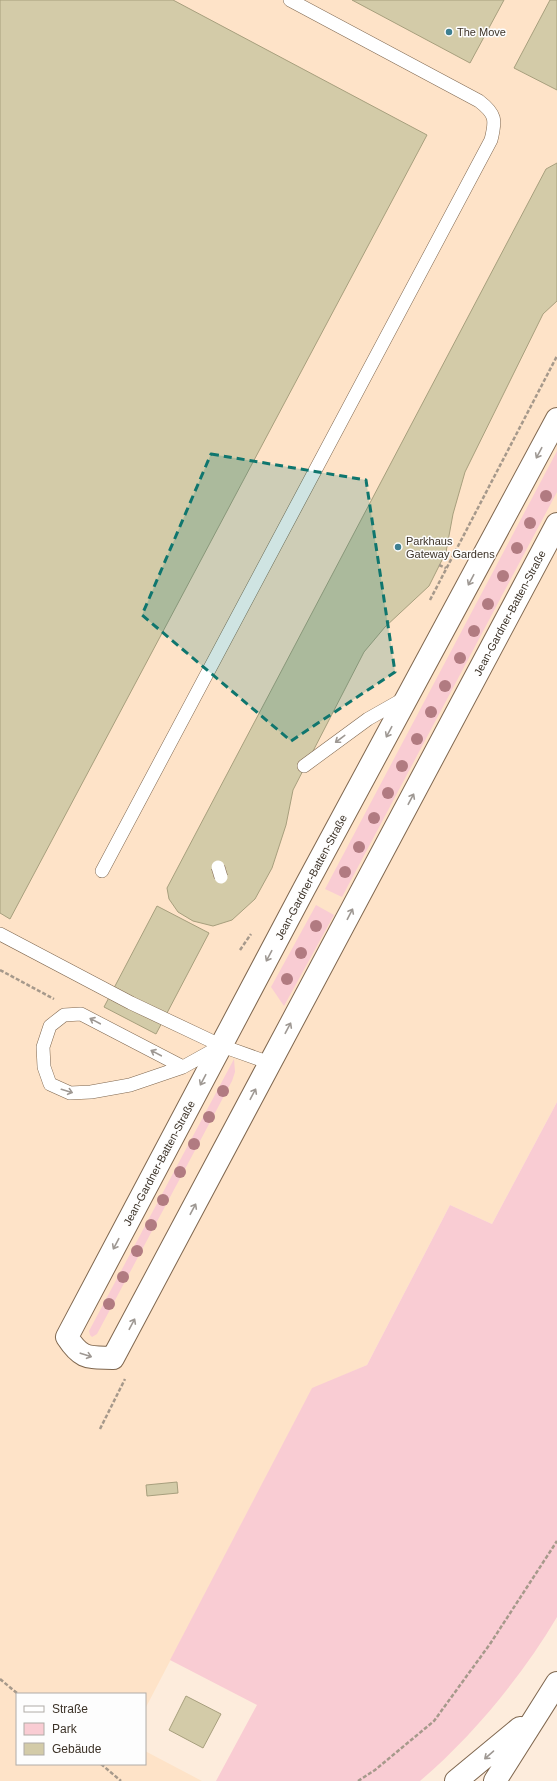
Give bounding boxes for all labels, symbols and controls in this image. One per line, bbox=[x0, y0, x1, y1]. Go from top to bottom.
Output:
place label: The Move bbox=[457, 26, 506, 38]
marker: The Move bbox=[444, 27, 454, 37]
one-way arrow bbox=[534, 447, 542, 459]
place label: Parkhaus Gateway Gardens bbox=[406, 535, 495, 560]
marker: Parkhaus Gateway Gardens bbox=[393, 542, 403, 552]
street label: Jean-Gardner-Batten-Straße bbox=[471, 548, 548, 678]
one-way arrow bbox=[466, 574, 474, 586]
one-way arrow bbox=[385, 725, 392, 737]
one-way arrow bbox=[335, 735, 346, 744]
one-way arrow bbox=[407, 793, 415, 805]
street label: Jean-Gardner-Batten-Straße bbox=[273, 812, 349, 942]
one-way arrow bbox=[346, 908, 354, 920]
one-way arrow bbox=[265, 950, 272, 962]
one-way arrow bbox=[89, 1017, 101, 1024]
one-way arrow bbox=[285, 1023, 293, 1035]
one-way arrow bbox=[150, 1049, 162, 1056]
one-way arrow bbox=[199, 1074, 207, 1086]
one-way arrow bbox=[61, 1088, 74, 1095]
one-way arrow bbox=[250, 1088, 258, 1100]
street label: Jean-Gardner-Batten-Straße bbox=[121, 1098, 197, 1228]
one-way arrow bbox=[190, 1203, 197, 1215]
one-way arrow bbox=[112, 1238, 119, 1250]
one-way arrow bbox=[128, 1318, 136, 1330]
one-way arrow bbox=[79, 1352, 92, 1359]
legend bbox=[16, 1693, 146, 1765]
text: Straße bbox=[52, 1702, 88, 1716]
text: Park bbox=[52, 1722, 78, 1736]
text: Gebäude bbox=[52, 1742, 102, 1756]
one-way arrow bbox=[483, 1751, 494, 1760]

